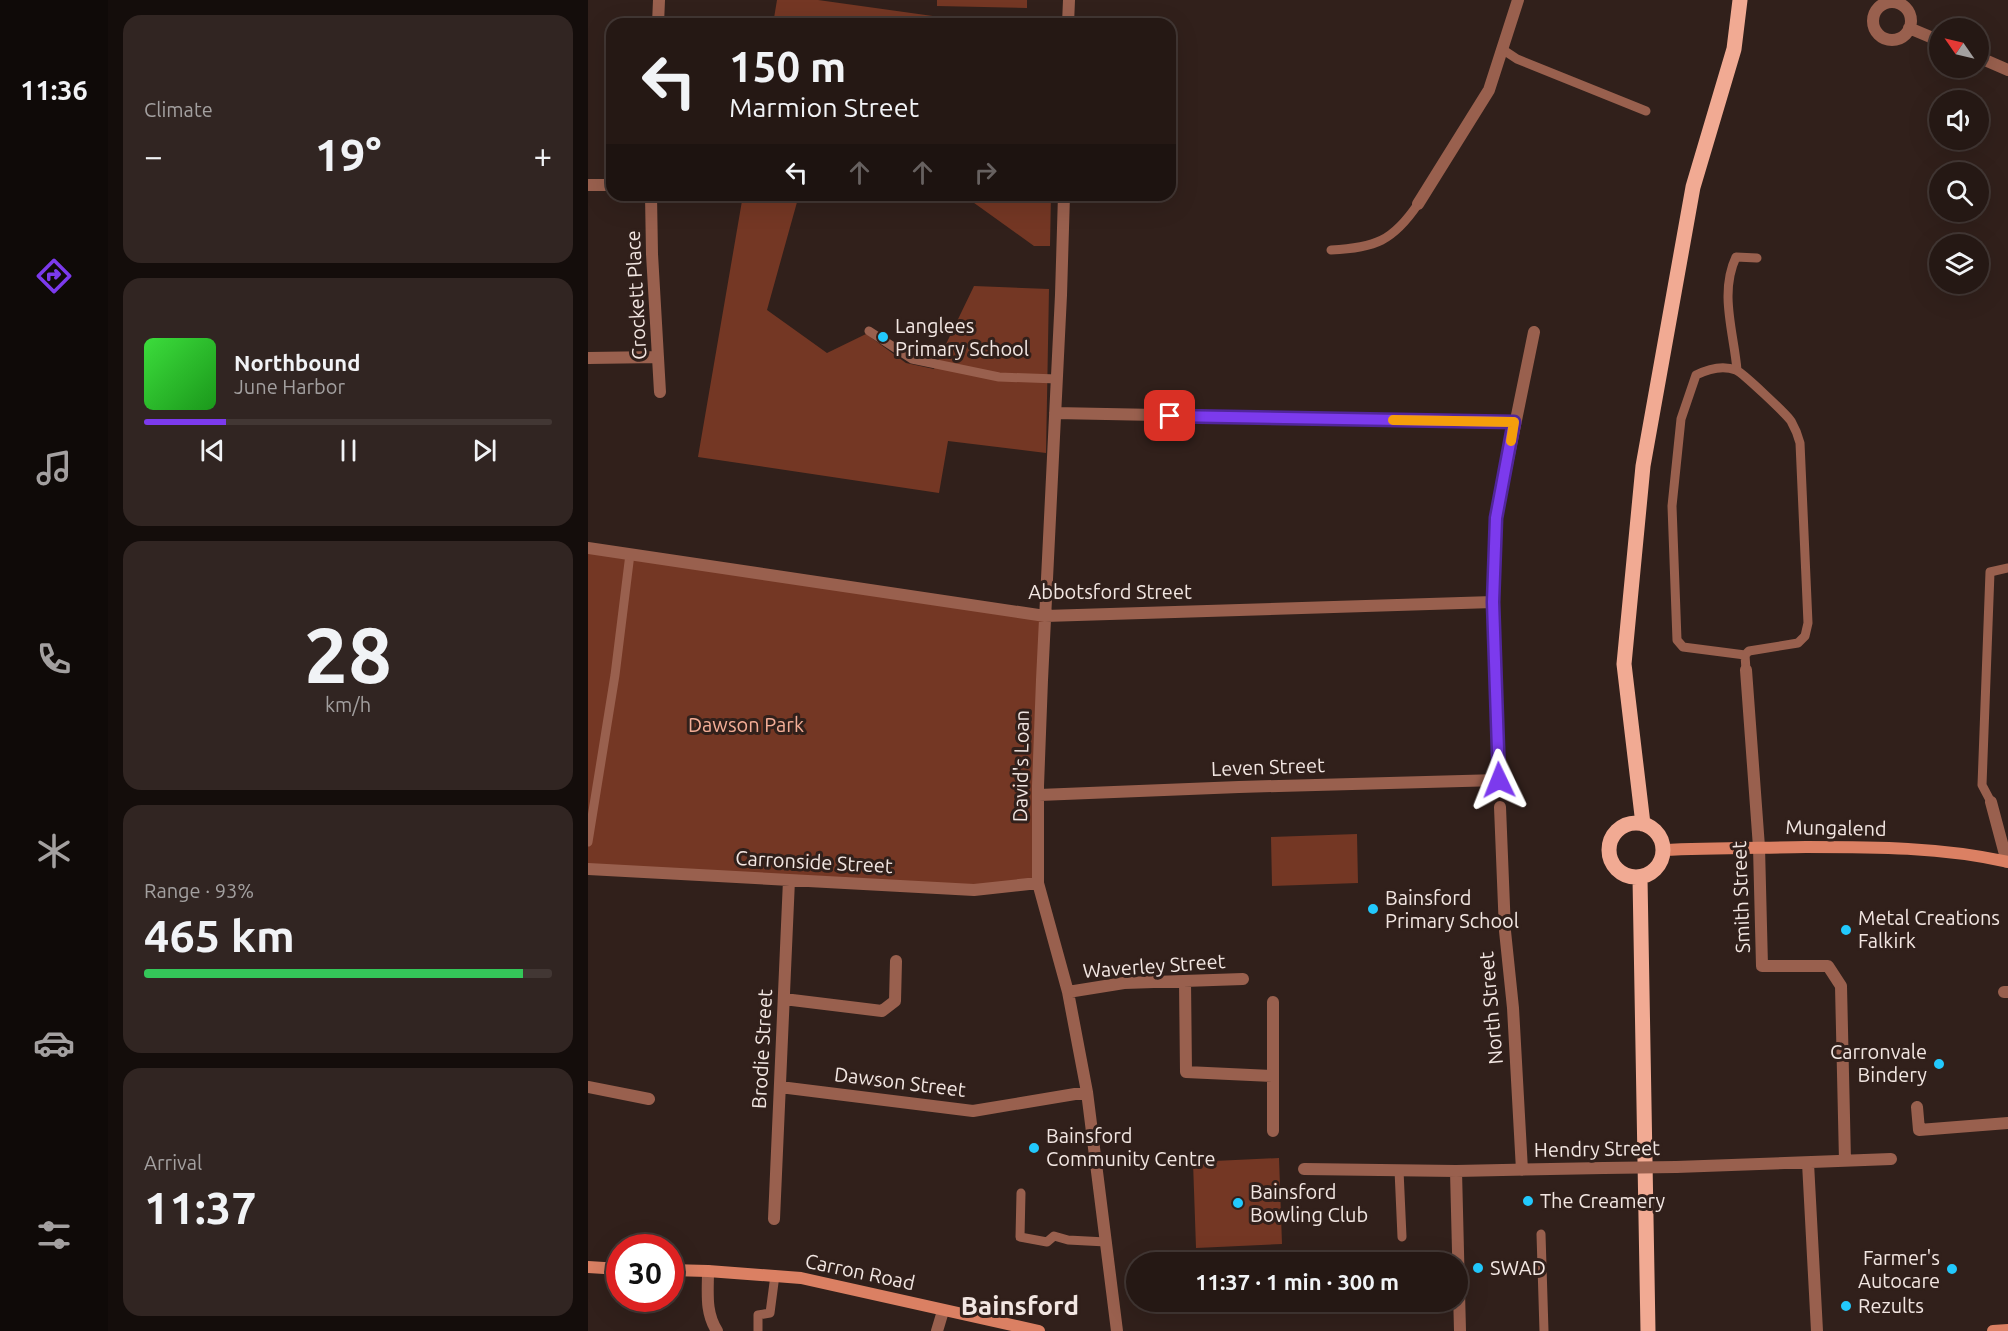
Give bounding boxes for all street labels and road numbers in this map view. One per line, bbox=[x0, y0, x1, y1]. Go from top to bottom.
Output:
street label: Crockett Place bbox=[621, 230, 650, 360]
street label: Abbotsford Street bbox=[1028, 580, 1192, 603]
street label: David's Loan bbox=[1008, 710, 1033, 822]
street label: Leven Street bbox=[1211, 753, 1325, 780]
street label: Mungalend bbox=[1785, 815, 1887, 840]
street label: Smith Street bbox=[1727, 840, 1754, 954]
street label: Carronside Street bbox=[735, 846, 893, 877]
street label: Waverley Street bbox=[1082, 949, 1226, 982]
street label: North Street bbox=[1474, 950, 1507, 1065]
street label: Brodie Street bbox=[747, 988, 776, 1109]
street label: Dawson Street bbox=[833, 1062, 967, 1101]
street label: Hendry Street bbox=[1534, 1136, 1660, 1161]
street label: Carron Road bbox=[803, 1249, 917, 1294]

